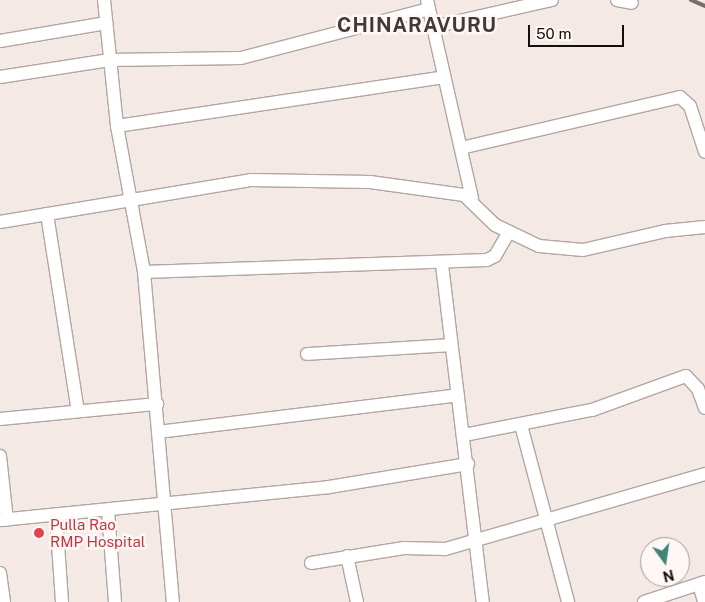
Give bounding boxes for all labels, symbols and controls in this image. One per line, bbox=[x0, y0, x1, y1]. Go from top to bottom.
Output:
district label: CHINARAVURU bbox=[336, 13, 498, 37]
scale bar bbox=[530, 15, 626, 47]
text: 50 m bbox=[536, 25, 571, 42]
place label: Pulla Rao RMP Hospital bbox=[50, 515, 145, 550]
marker: Pulla Rao RMP Hospital bbox=[32, 526, 46, 540]
north arrow bbox=[640, 537, 690, 587]
text: N bbox=[661, 566, 676, 585]

